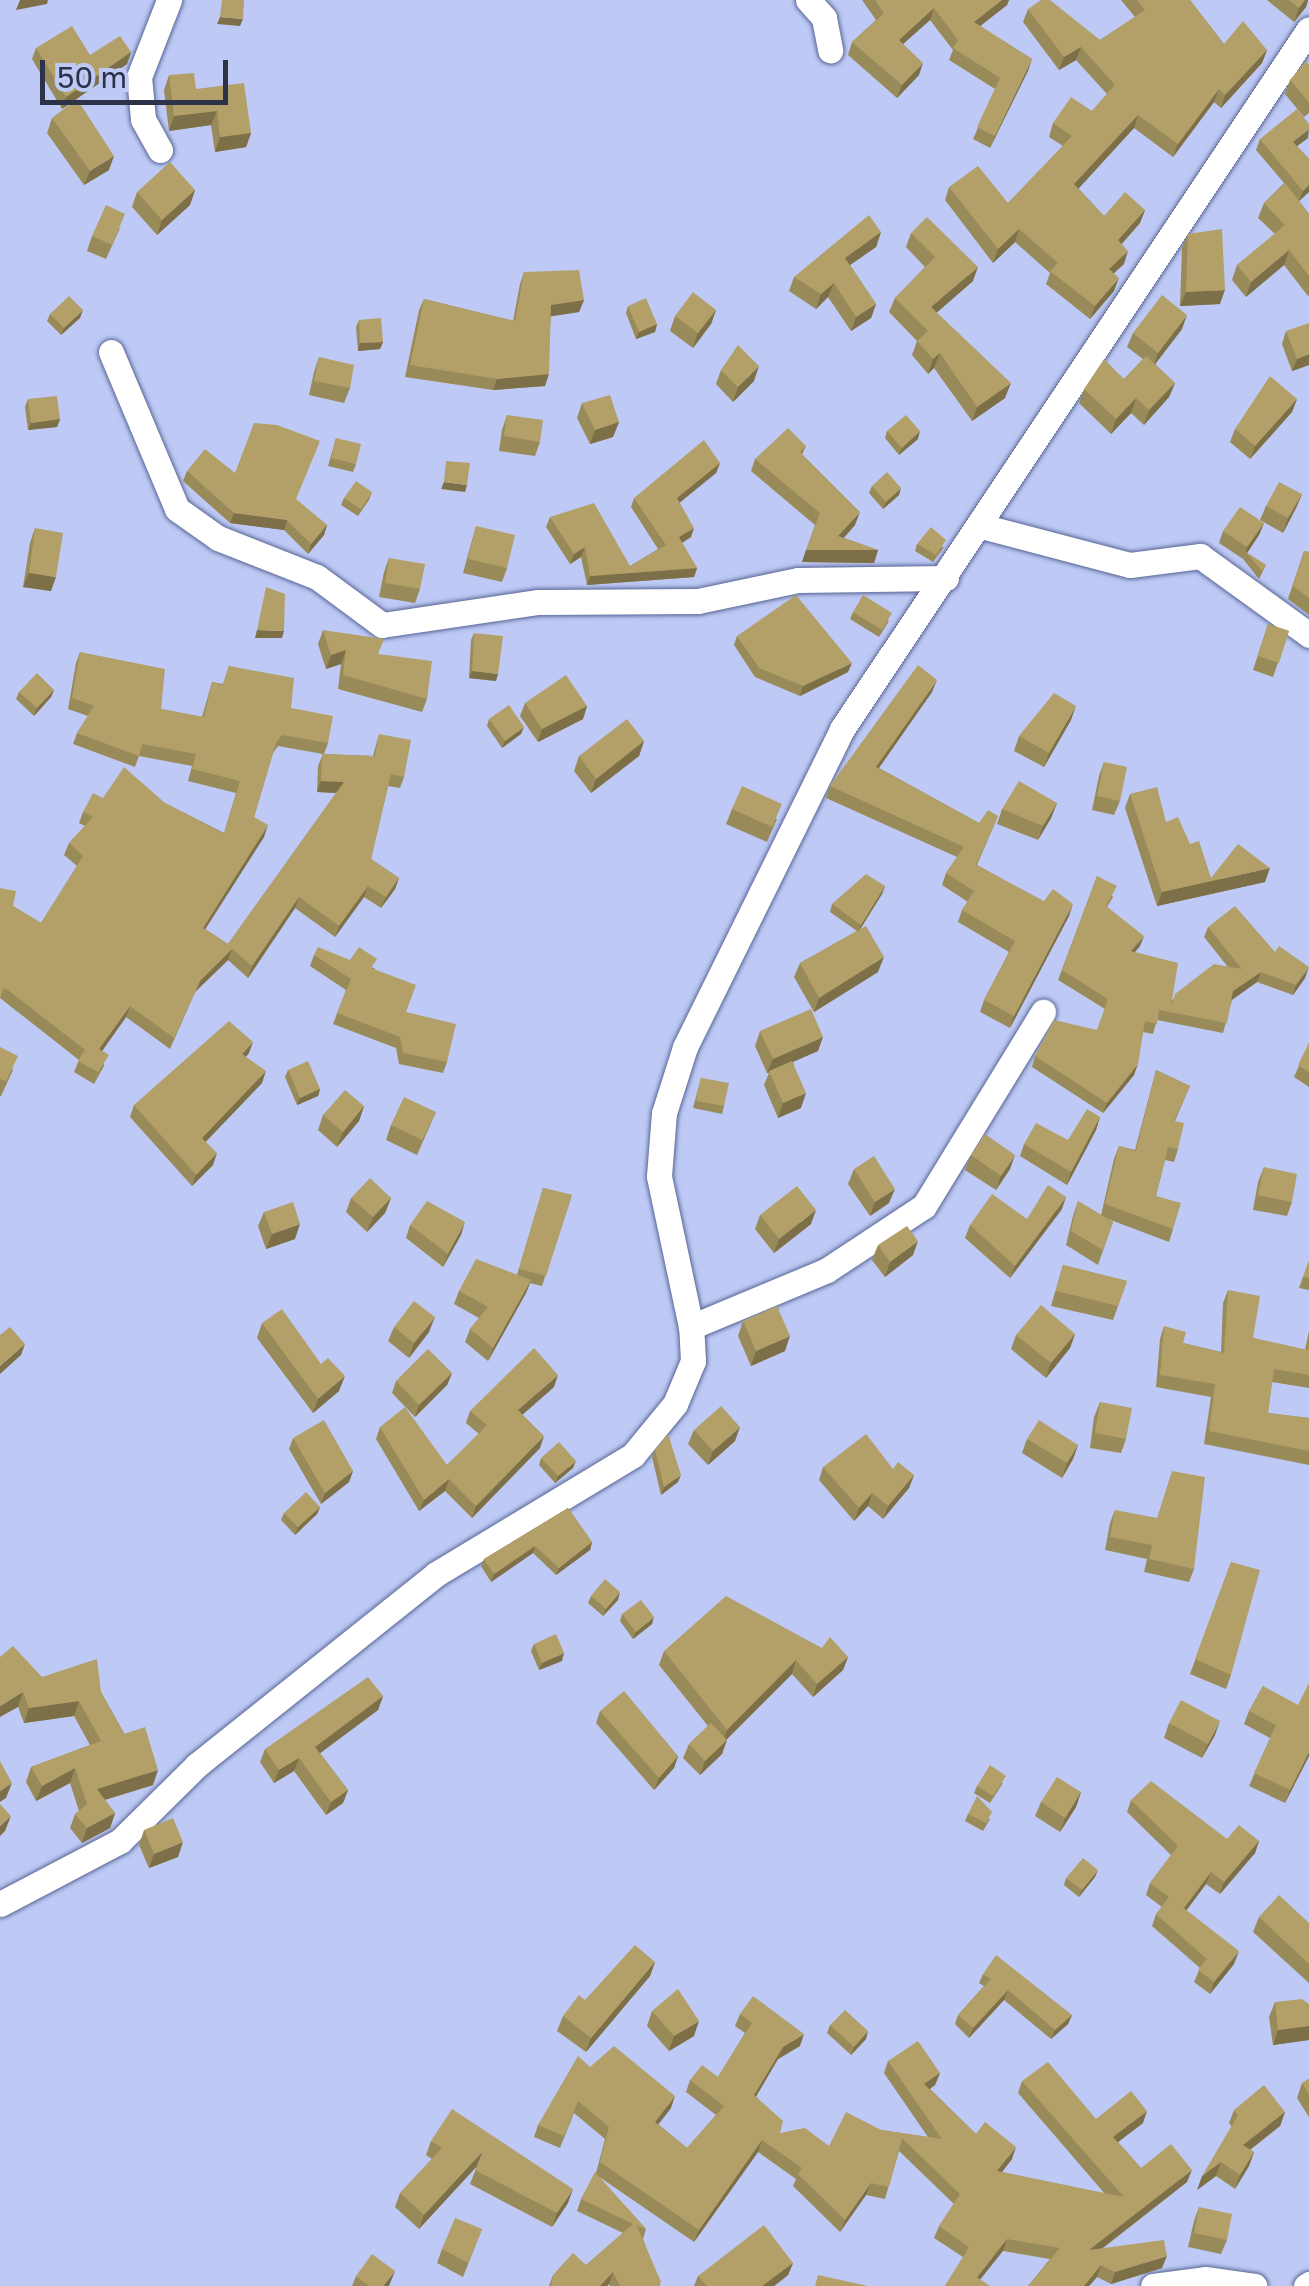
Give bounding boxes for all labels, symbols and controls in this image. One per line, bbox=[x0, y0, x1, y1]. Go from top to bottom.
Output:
scale bar bbox=[45, 40, 232, 102]
text: 50 m bbox=[57, 59, 127, 95]

